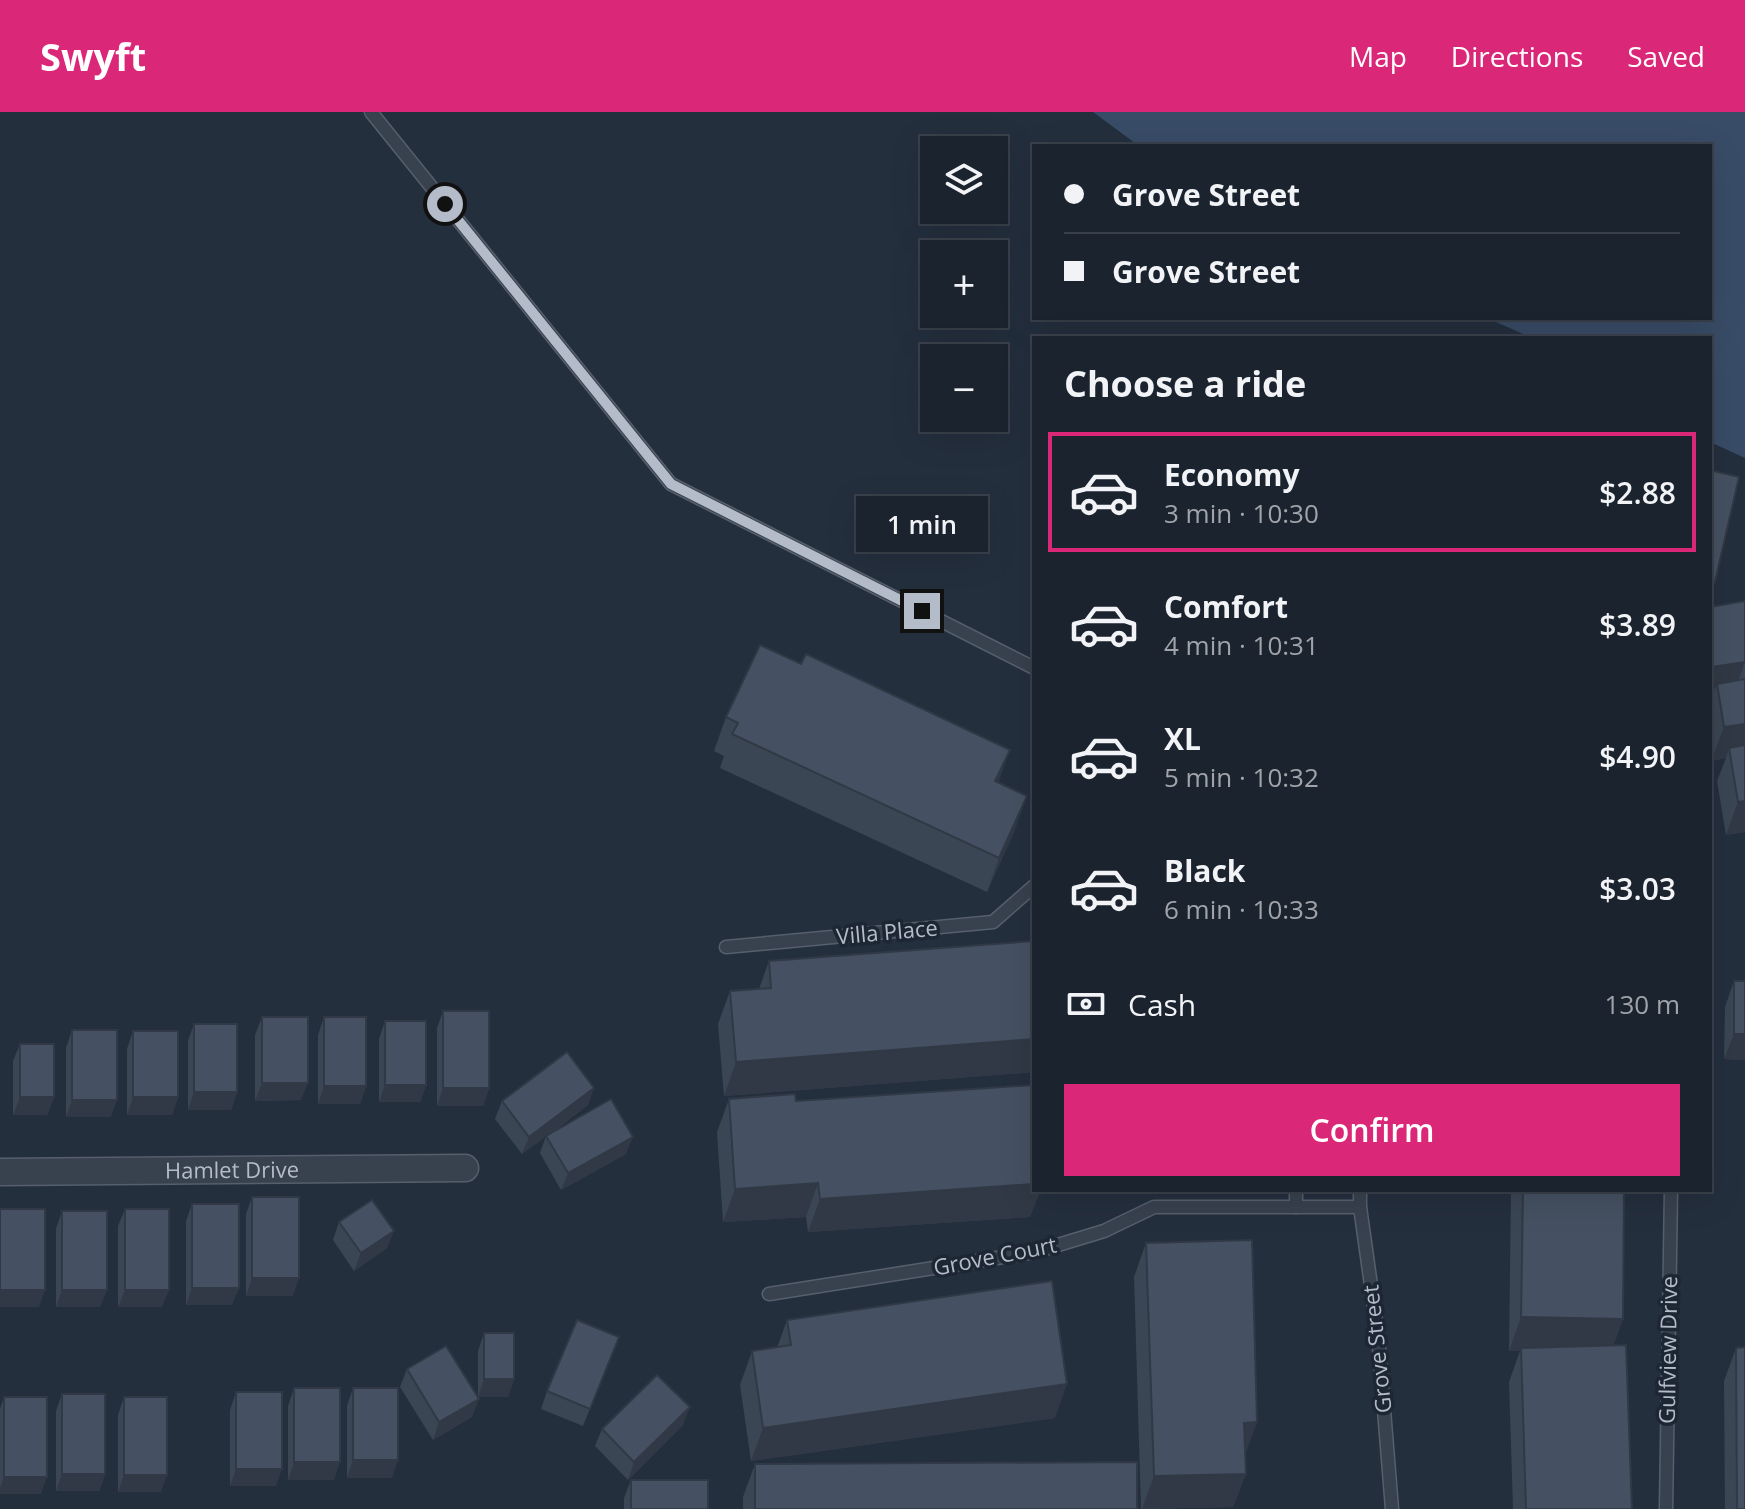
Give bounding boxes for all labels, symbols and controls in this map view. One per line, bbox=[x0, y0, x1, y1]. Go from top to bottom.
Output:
text: Swyft bbox=[40, 30, 146, 82]
text: Map bbox=[1349, 37, 1407, 75]
text: Directions bbox=[1451, 37, 1583, 75]
text: Saved bbox=[1627, 37, 1705, 75]
map controls bbox=[920, 136, 1008, 432]
button: layers bbox=[920, 136, 1008, 224]
text: Grove Street bbox=[1112, 174, 1300, 215]
route start bbox=[427, 186, 463, 222]
button: + bbox=[920, 240, 1008, 328]
text: Grove Street bbox=[1112, 251, 1300, 292]
button: − bbox=[920, 344, 1008, 432]
text: Choose a ride bbox=[1064, 359, 1306, 408]
text: Economy bbox=[1164, 454, 1300, 495]
icon: car bbox=[1068, 456, 1140, 528]
text: $2.88 bbox=[1599, 472, 1676, 513]
callout: 1 min bbox=[856, 495, 988, 551]
text: 3 min · 10:30 bbox=[1164, 495, 1319, 531]
text: 1 min bbox=[887, 506, 957, 542]
text: Comfort bbox=[1164, 586, 1288, 627]
icon: car bbox=[1068, 588, 1140, 660]
route end bbox=[904, 593, 940, 629]
text: $3.89 bbox=[1599, 604, 1676, 645]
text: 4 min · 10:31 bbox=[1164, 627, 1319, 663]
text: XL bbox=[1164, 718, 1201, 759]
icon: car bbox=[1068, 720, 1140, 792]
text: $4.90 bbox=[1599, 736, 1676, 777]
text: 5 min · 10:32 bbox=[1164, 759, 1319, 795]
text: Black bbox=[1164, 850, 1245, 891]
icon: car bbox=[1068, 852, 1140, 924]
text: $3.03 bbox=[1599, 868, 1676, 909]
text: 6 min · 10:33 bbox=[1164, 891, 1319, 927]
street label: Villa Place bbox=[835, 912, 939, 950]
icon: cash bbox=[1064, 982, 1108, 1026]
text: Cash bbox=[1128, 984, 1196, 1025]
text: 130 m bbox=[1605, 986, 1680, 1022]
button: Confirm bbox=[1064, 1084, 1680, 1176]
street label: Hamlet Drive bbox=[165, 1153, 299, 1185]
street label: Grove Court bbox=[931, 1228, 1059, 1282]
street label: Gulfview Drive bbox=[1651, 1276, 1683, 1424]
street label: Grove Street bbox=[1354, 1283, 1398, 1415]

